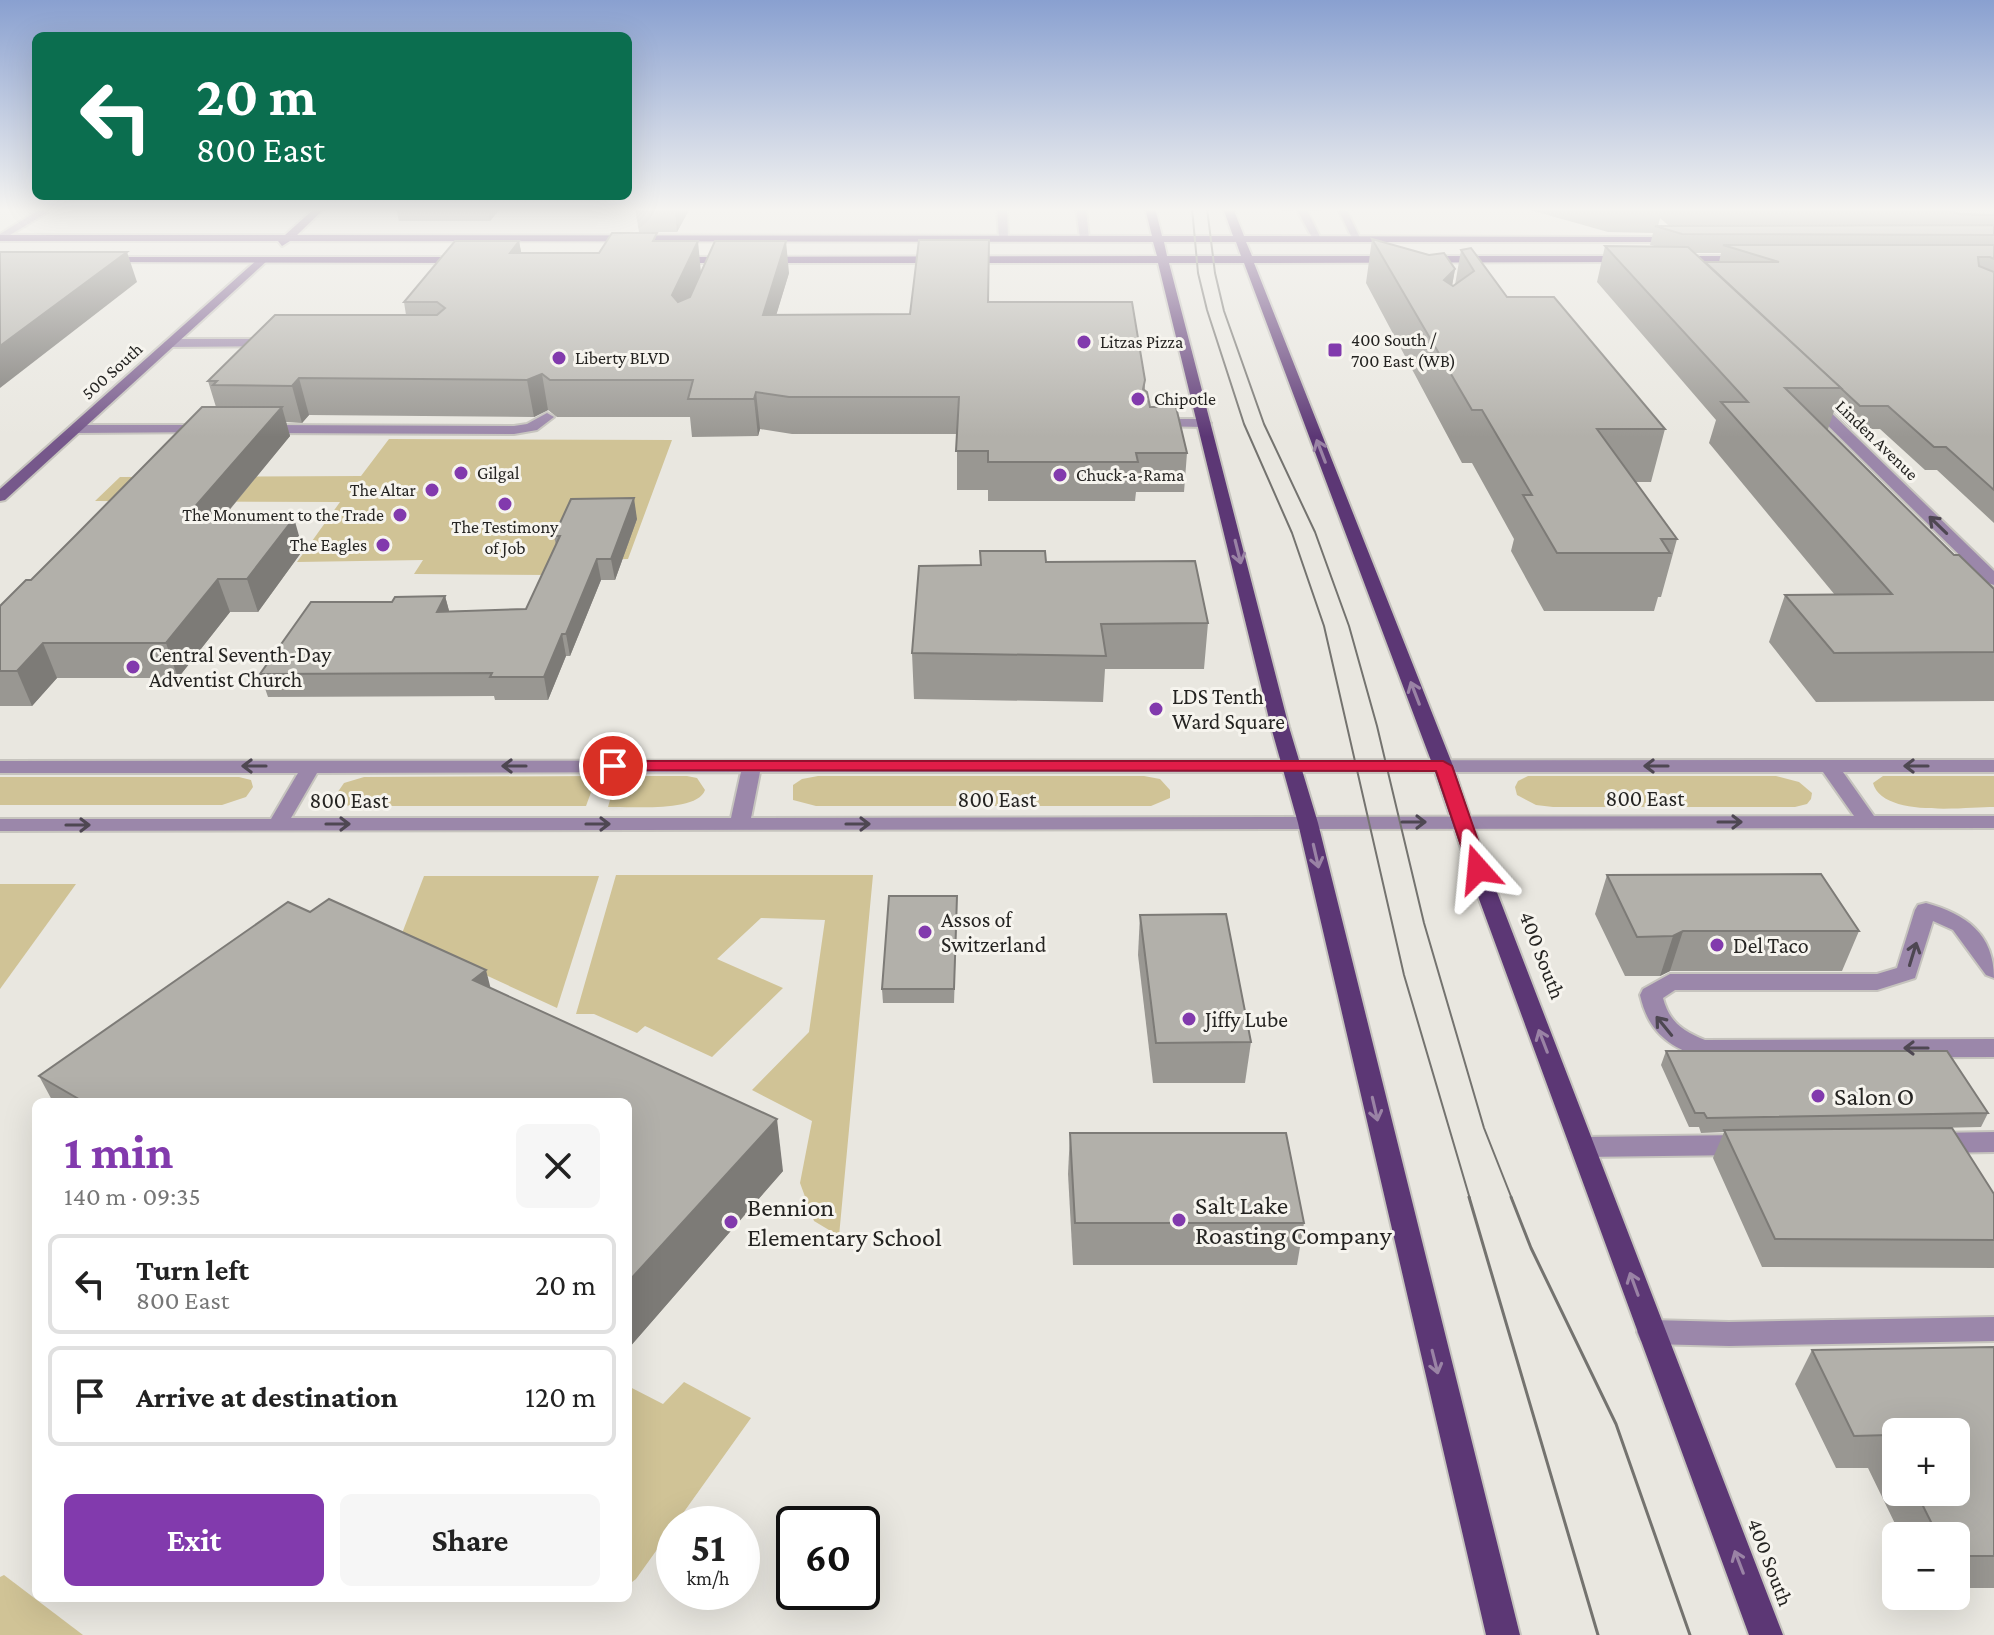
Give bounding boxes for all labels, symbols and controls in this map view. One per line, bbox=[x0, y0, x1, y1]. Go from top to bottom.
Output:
icon: left bbox=[64, 64, 168, 168]
text: 20 m bbox=[196, 65, 317, 127]
text: 800 East bbox=[196, 130, 325, 170]
place label: 400 South / 700 East (WB) bbox=[1351, 330, 1456, 372]
place label: Litzas Pizza bbox=[1100, 332, 1183, 352]
marker: Litzas Pizza bbox=[1075, 333, 1093, 351]
street label: 500 South bbox=[78, 338, 147, 403]
marker: 400 South / 700 East (WB) bbox=[1326, 341, 1344, 359]
place label: Liberty BLVD bbox=[575, 348, 670, 368]
marker: Liberty BLVD bbox=[550, 349, 568, 367]
place label: Chipotle bbox=[1154, 389, 1216, 409]
marker: Chipotle bbox=[1129, 390, 1147, 408]
street label: Linden Avenue bbox=[1832, 396, 1922, 484]
one-way arrow bbox=[1313, 439, 1328, 464]
place label: Gilgal bbox=[477, 463, 520, 483]
marker: Gilgal bbox=[452, 464, 470, 482]
place label: Chuck-a-Rama bbox=[1076, 465, 1184, 485]
marker: Chuck-a-Rama bbox=[1051, 466, 1069, 484]
place label: The Altar bbox=[350, 480, 417, 500]
marker: The Altar bbox=[423, 481, 441, 499]
marker: The Testimony of Job bbox=[496, 495, 514, 513]
place label: The Monument to the Trade bbox=[182, 505, 384, 525]
marker: The Monument to the Trade bbox=[391, 506, 409, 524]
one-way arrow bbox=[1929, 516, 1948, 535]
place label: The Testimony of Job bbox=[452, 517, 559, 558]
place label: The Eagles bbox=[290, 535, 367, 555]
marker: The Eagles bbox=[374, 536, 392, 554]
one-way arrow bbox=[1231, 539, 1246, 565]
place label: Central Seventh-Day Adventist Church bbox=[149, 642, 332, 692]
marker: Central Seventh-Day Adventist Church bbox=[124, 658, 142, 676]
one-way arrow bbox=[1407, 681, 1422, 706]
place label: LDS Tenth Ward Square bbox=[1172, 684, 1285, 734]
marker: LDS Tenth Ward Square bbox=[1147, 700, 1165, 718]
pin bbox=[579, 732, 647, 800]
icon: arrive bbox=[591, 744, 635, 788]
one-way arrow bbox=[241, 758, 268, 774]
one-way arrow bbox=[501, 758, 528, 774]
one-way arrow bbox=[1643, 758, 1670, 774]
one-way arrow bbox=[1903, 758, 1930, 774]
street label: 800 East bbox=[1606, 786, 1685, 811]
street label: 800 East bbox=[958, 787, 1037, 812]
street label: 800 East bbox=[310, 788, 389, 813]
one-way arrow bbox=[1400, 814, 1427, 830]
one-way arrow bbox=[1716, 814, 1743, 830]
one-way arrow bbox=[324, 816, 351, 832]
one-way arrow bbox=[584, 816, 611, 832]
one-way arrow bbox=[844, 816, 871, 832]
one-way arrow bbox=[64, 817, 91, 833]
position arrow bbox=[1436, 827, 1520, 911]
one-way arrow bbox=[1309, 843, 1324, 869]
place label: Assos of Switzerland bbox=[941, 907, 1047, 957]
street label: 400 South bbox=[1514, 908, 1571, 1003]
marker: Assos of Switzerland bbox=[916, 923, 934, 941]
place label: Del Taco bbox=[1733, 933, 1809, 958]
marker: Del Taco bbox=[1708, 936, 1726, 954]
one-way arrow bbox=[1907, 942, 1921, 967]
place label: Jiffy Lube bbox=[1203, 1007, 1288, 1032]
marker: Jiffy Lube bbox=[1180, 1010, 1198, 1028]
one-way arrow bbox=[1655, 1016, 1673, 1037]
one-way arrow bbox=[1535, 1029, 1549, 1054]
one-way arrow bbox=[1903, 1040, 1930, 1056]
place label: Salon O bbox=[1834, 1082, 1914, 1111]
marker: Salon O bbox=[1809, 1087, 1827, 1105]
one-way arrow bbox=[1369, 1096, 1384, 1122]
button: close bbox=[516, 1124, 600, 1208]
text: 1 min bbox=[64, 1125, 173, 1178]
text: 140 m · 09:35 bbox=[64, 1182, 201, 1211]
place label: Salt Lake Roasting Company bbox=[1195, 1191, 1393, 1250]
place label: Bennion Elementary School bbox=[747, 1193, 942, 1252]
marker: Salt Lake Roasting Company bbox=[1170, 1211, 1188, 1229]
marker: Bennion Elementary School bbox=[722, 1213, 740, 1231]
text: Turn left bbox=[136, 1253, 249, 1286]
icon: left bbox=[68, 1262, 112, 1306]
text: 20 m bbox=[535, 1268, 596, 1301]
one-way arrow bbox=[1626, 1272, 1640, 1297]
text: 800 East bbox=[136, 1286, 229, 1315]
one-way arrow bbox=[1428, 1349, 1443, 1375]
icon: arrive bbox=[68, 1374, 112, 1418]
text: Arrive at destination bbox=[136, 1380, 398, 1413]
text: 120 m bbox=[525, 1380, 596, 1413]
map controls bbox=[1882, 1418, 1970, 1610]
button: + bbox=[1882, 1418, 1970, 1506]
button: Exit bbox=[64, 1494, 324, 1586]
button: Share bbox=[340, 1494, 600, 1586]
speed limit sign: 60 bbox=[776, 1506, 880, 1610]
street label: 400 South bbox=[1742, 1515, 1799, 1610]
button: − bbox=[1882, 1522, 1970, 1610]
text: 51 bbox=[691, 1525, 725, 1570]
one-way arrow bbox=[1731, 1550, 1745, 1575]
text: km/h bbox=[686, 1567, 730, 1589]

